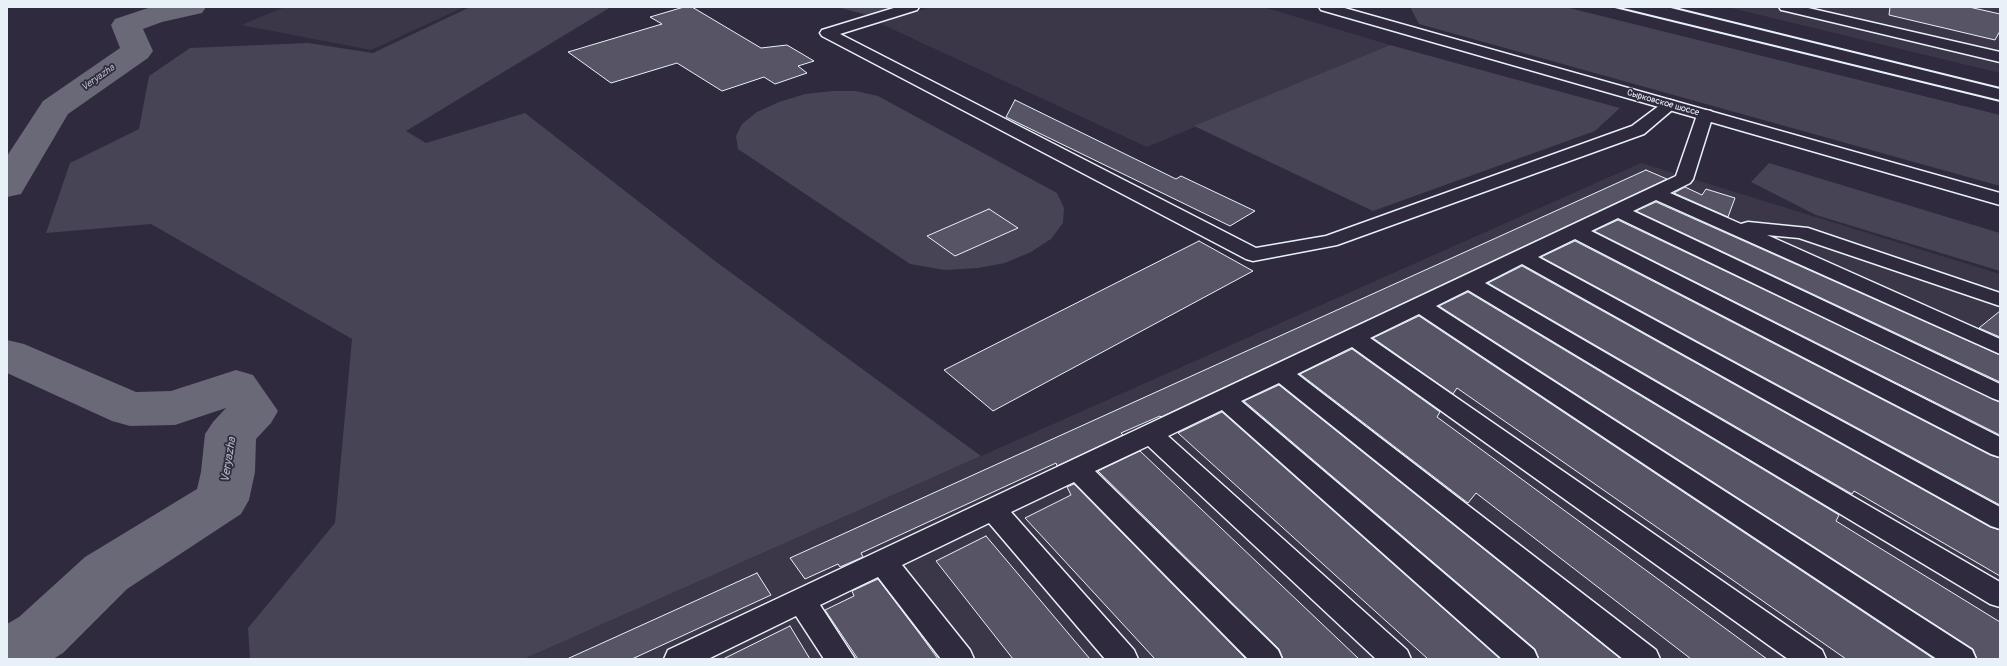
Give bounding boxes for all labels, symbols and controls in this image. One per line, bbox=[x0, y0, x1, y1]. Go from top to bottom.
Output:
water label: Veryazha bbox=[79, 62, 117, 94]
street label: Сырковское шоссе bbox=[1626, 88, 1700, 118]
water label: Veryazha bbox=[218, 436, 240, 484]

